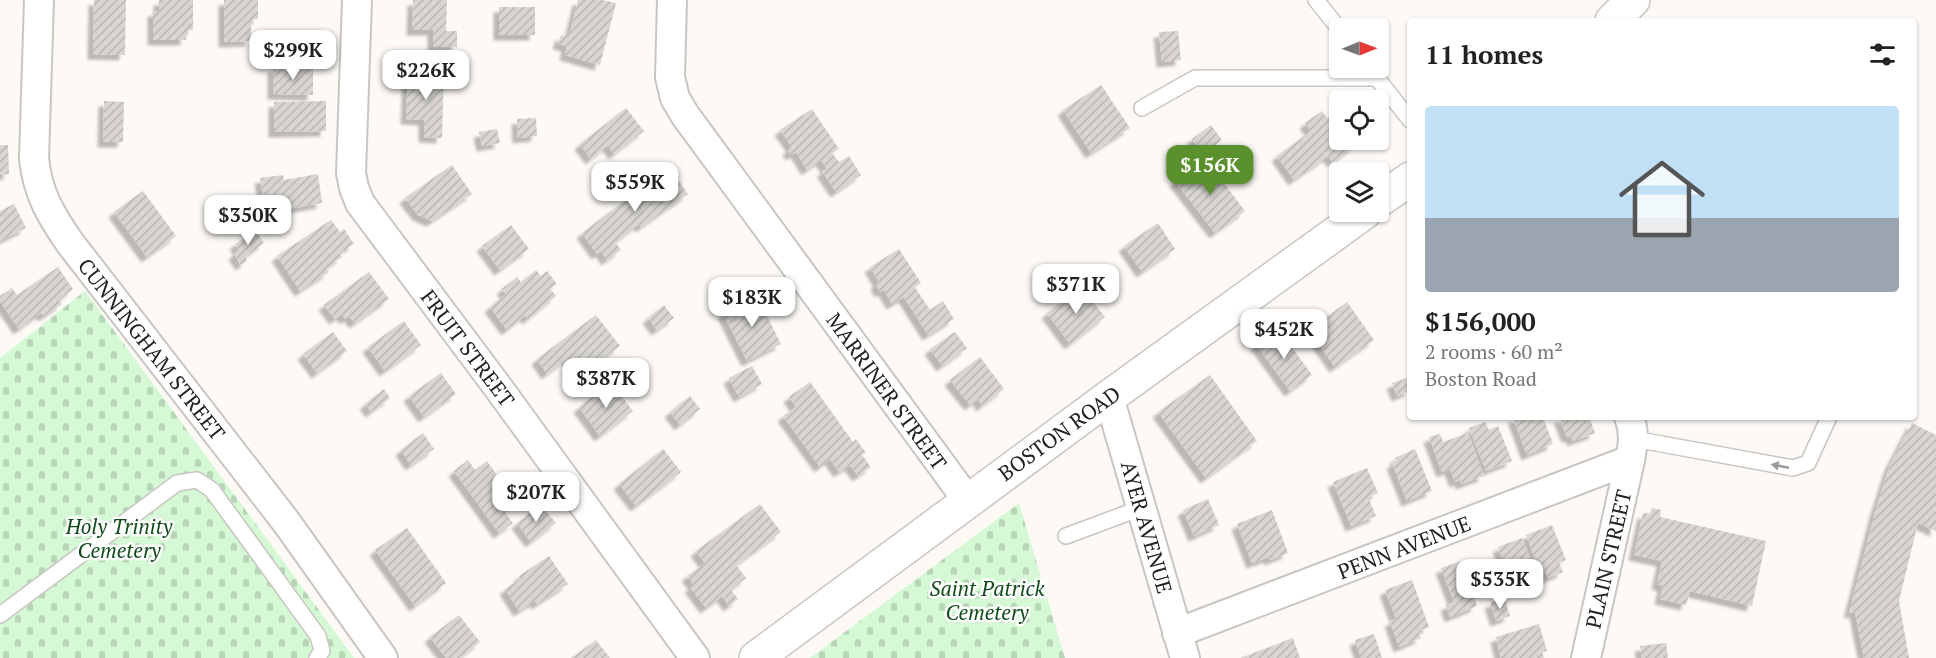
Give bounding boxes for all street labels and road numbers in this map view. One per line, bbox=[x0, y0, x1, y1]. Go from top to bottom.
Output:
street label: CUNNINGHAM STREET bbox=[72, 252, 232, 446]
street label: FRUIT STREET bbox=[415, 284, 521, 412]
street label: MARRINER STREET bbox=[820, 307, 954, 475]
street label: BOSTON ROAD bbox=[992, 379, 1126, 487]
street label: AYER AVENUE bbox=[1115, 457, 1179, 597]
street label: PLAIN STREET bbox=[1578, 487, 1638, 631]
street label: PENN AVENUE bbox=[1333, 509, 1475, 585]

